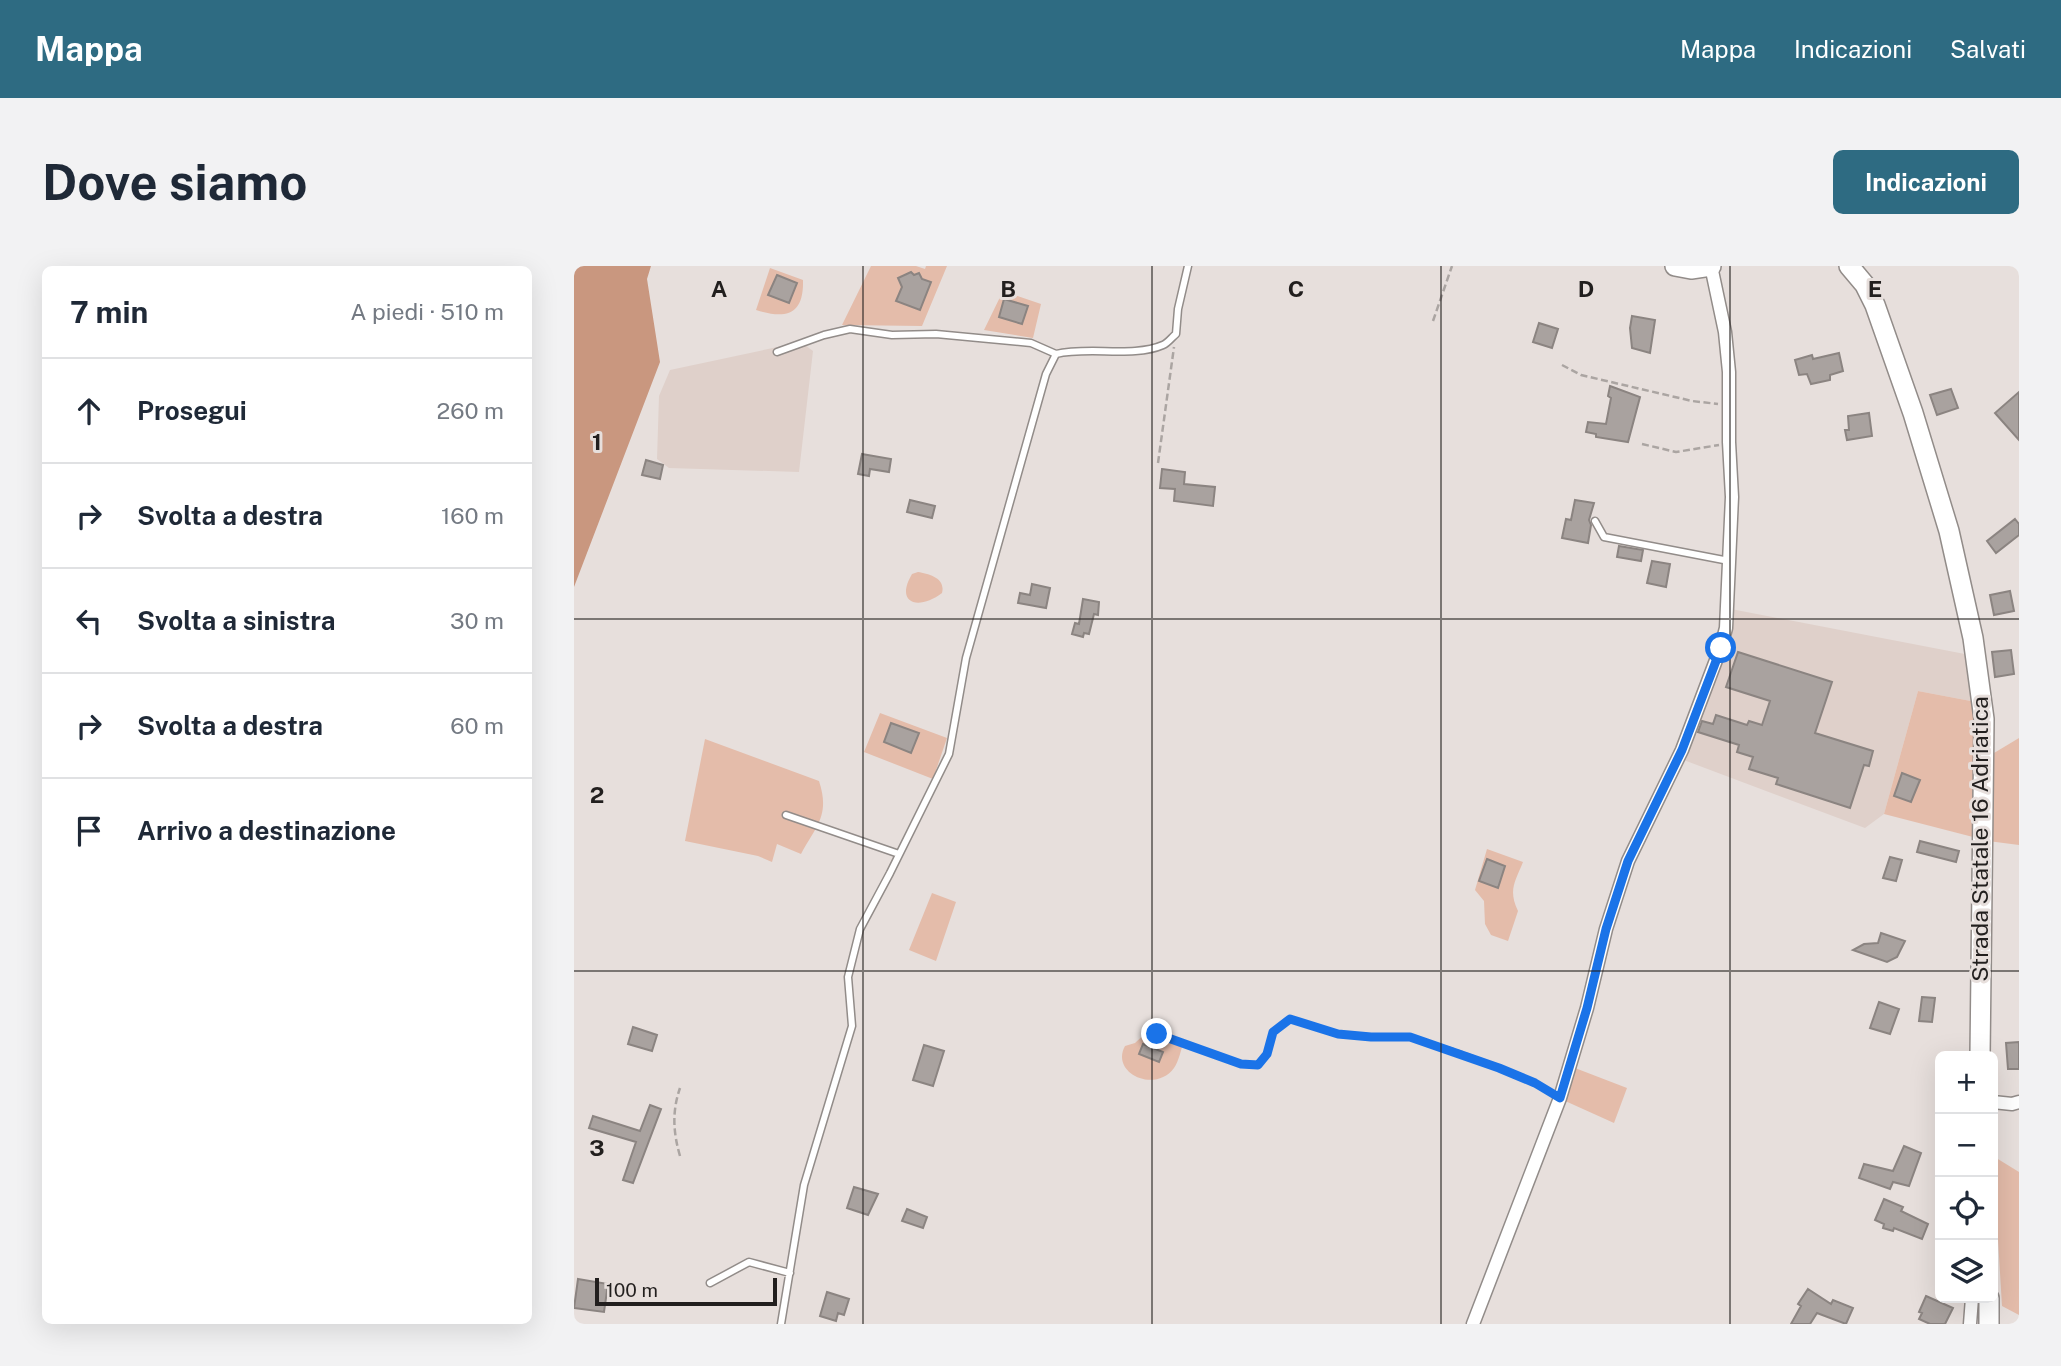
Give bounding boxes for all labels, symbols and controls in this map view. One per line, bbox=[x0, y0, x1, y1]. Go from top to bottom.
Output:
text: Mappa bbox=[35, 30, 143, 68]
text: Mappa bbox=[1680, 35, 1756, 63]
text: Indicazioni bbox=[1794, 35, 1912, 63]
text: Salvati bbox=[1950, 35, 2026, 63]
button: Indicazioni bbox=[1833, 150, 2019, 214]
text: Dove siamo bbox=[42, 153, 307, 211]
text: A bbox=[711, 275, 728, 302]
text: B bbox=[1000, 275, 1016, 302]
text: C bbox=[1288, 275, 1304, 302]
text: D bbox=[1578, 275, 1594, 302]
text: E bbox=[1868, 275, 1882, 302]
text: 7 min bbox=[70, 294, 148, 330]
text: A piedi · 510 m bbox=[350, 298, 504, 325]
icon: ahead bbox=[70, 392, 108, 430]
text: Prosegui bbox=[137, 395, 247, 426]
text: 260 m bbox=[437, 397, 504, 424]
text: 1 bbox=[592, 428, 602, 455]
icon: right bbox=[70, 497, 108, 535]
text: Svolta a destra bbox=[137, 500, 323, 531]
text: 160 m bbox=[441, 502, 504, 529]
icon: left bbox=[70, 602, 108, 640]
text: Svolta a sinistra bbox=[137, 605, 335, 636]
text: 30 m bbox=[450, 607, 504, 634]
route start bbox=[1705, 632, 1736, 663]
street label: Strada Statale 16 Adriatica bbox=[1966, 696, 1993, 982]
icon: right bbox=[70, 707, 108, 745]
text: Svolta a destra bbox=[137, 710, 323, 741]
text: 60 m bbox=[450, 712, 504, 739]
text: 2 bbox=[590, 781, 604, 808]
icon: arrive bbox=[70, 812, 108, 850]
text: Arrivo a destinazione bbox=[137, 815, 396, 846]
route end bbox=[1141, 1018, 1172, 1049]
map controls bbox=[1935, 1051, 1998, 1303]
button: + bbox=[1935, 1051, 1998, 1114]
button: − bbox=[1935, 1114, 1998, 1177]
text: 3 bbox=[589, 1134, 605, 1161]
button: locate bbox=[1935, 1177, 1998, 1240]
button: layers bbox=[1935, 1240, 1998, 1303]
scale bar bbox=[595, 1275, 777, 1307]
text: 100 m bbox=[606, 1279, 658, 1301]

